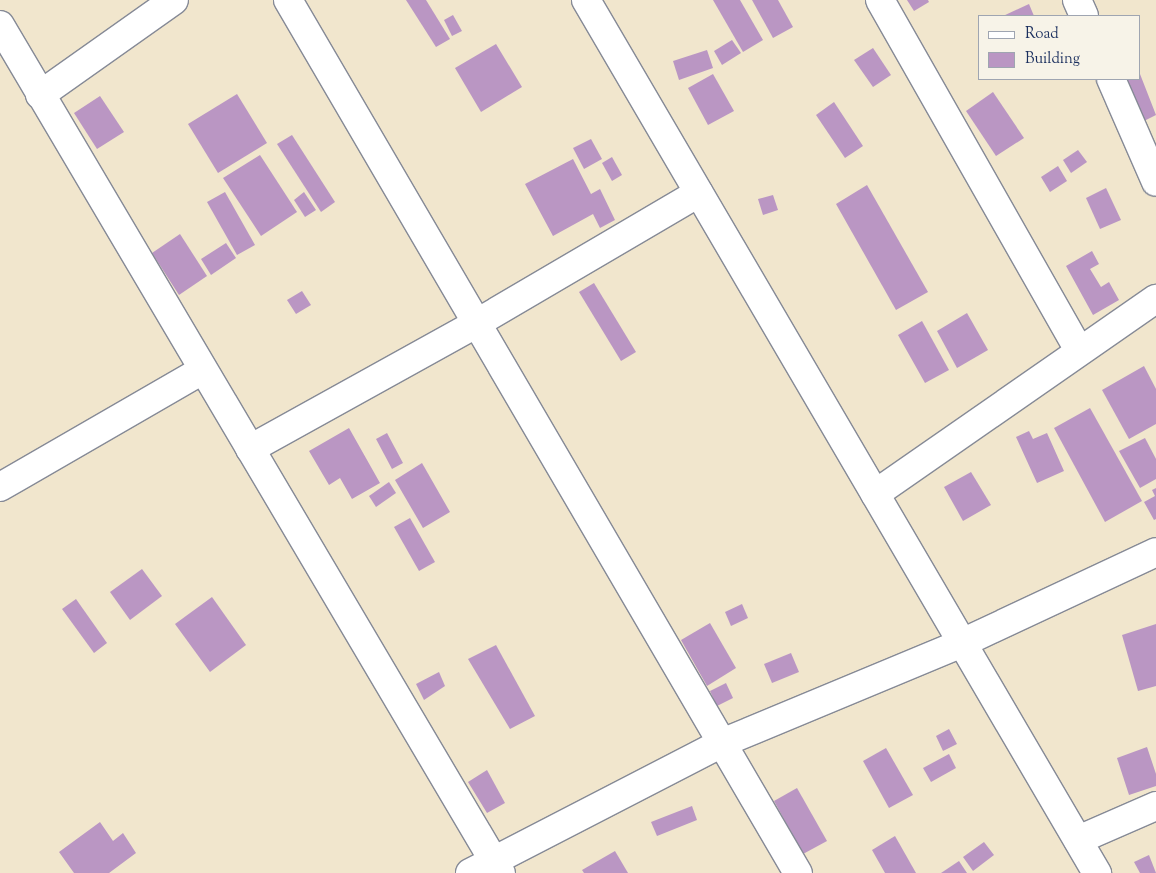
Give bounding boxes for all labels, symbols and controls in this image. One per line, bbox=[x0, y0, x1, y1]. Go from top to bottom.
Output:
legend bbox=[978, 15, 1141, 80]
text: Road bbox=[1025, 24, 1059, 45]
text: Building bbox=[1025, 49, 1080, 70]

